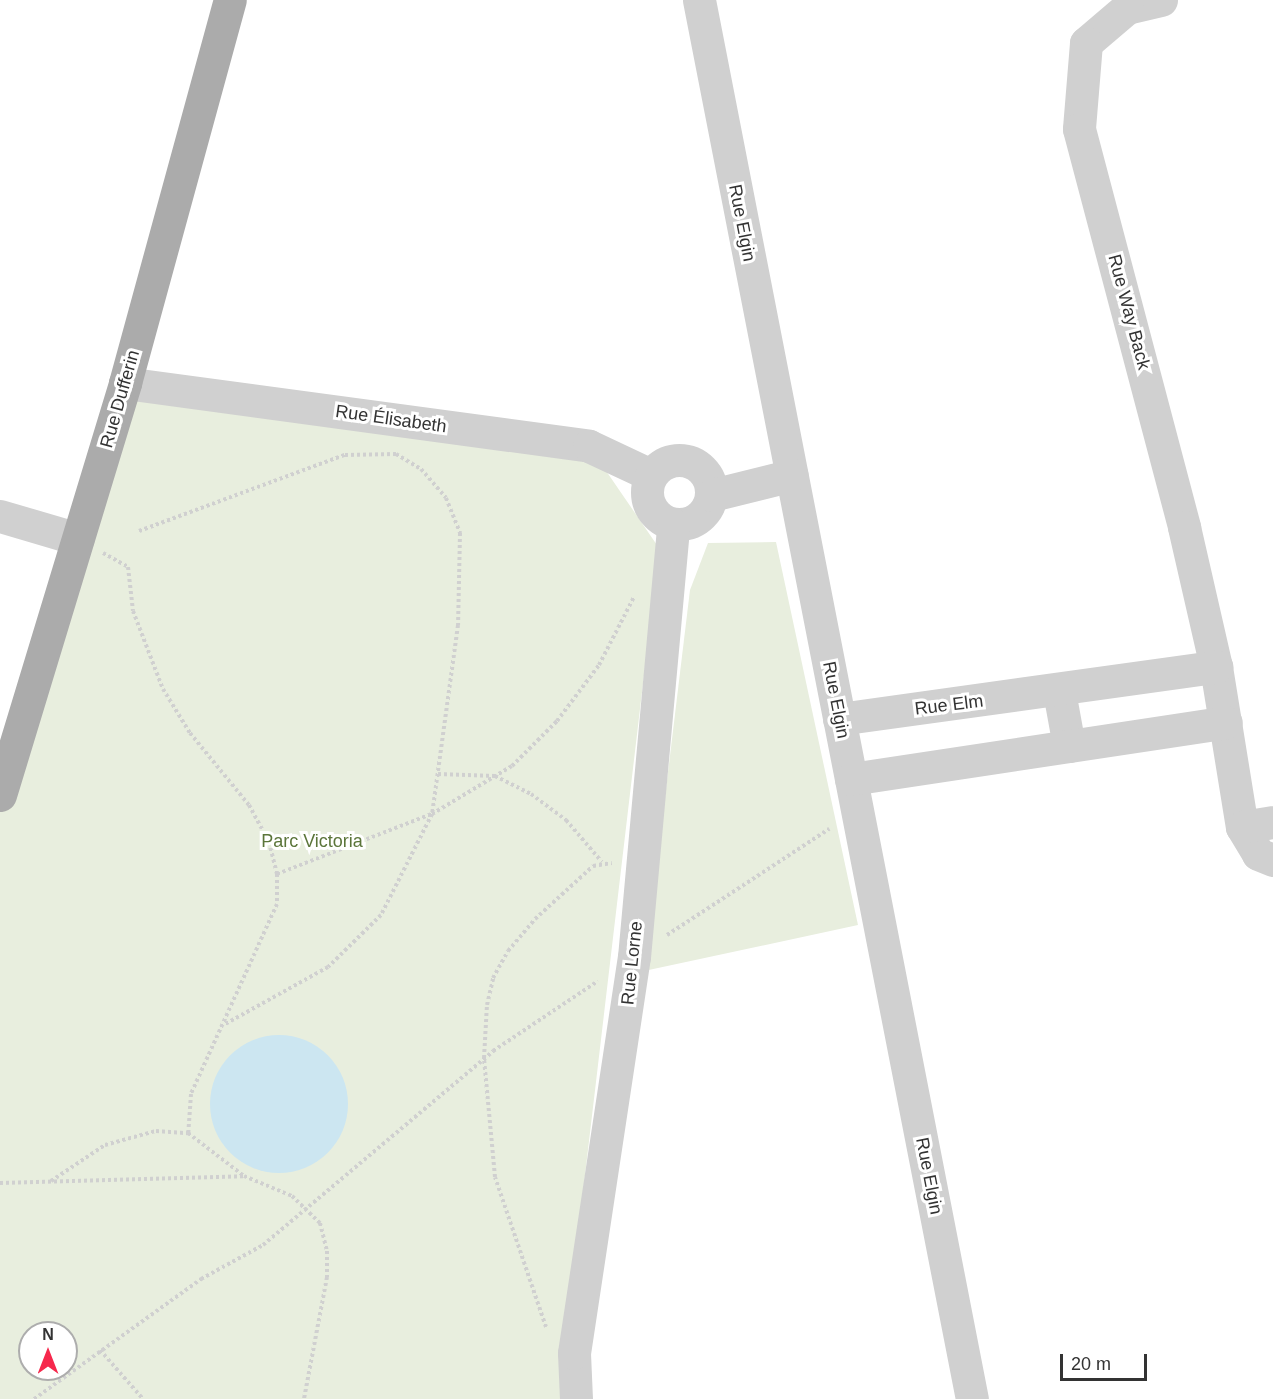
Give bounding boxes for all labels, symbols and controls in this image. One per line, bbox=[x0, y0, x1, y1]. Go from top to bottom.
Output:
street label: Rue Elgin bbox=[724, 183, 760, 263]
street label: Rue Way Back bbox=[1103, 252, 1155, 372]
street label: Rue Dufferin bbox=[96, 348, 144, 450]
street label: Rue Élisabeth bbox=[334, 401, 448, 437]
street label: Rue Elgin bbox=[818, 660, 854, 740]
street label: Rue Elm bbox=[913, 690, 985, 720]
park label: Parc Victoria bbox=[261, 830, 363, 852]
street label: Rue Lorne bbox=[617, 920, 647, 1006]
street label: Rue Elgin bbox=[911, 1136, 947, 1216]
north arrow bbox=[18, 1321, 78, 1381]
text: N bbox=[42, 1326, 54, 1343]
scale bar bbox=[1063, 1342, 1150, 1380]
text: 20 m bbox=[1071, 1354, 1111, 1374]

